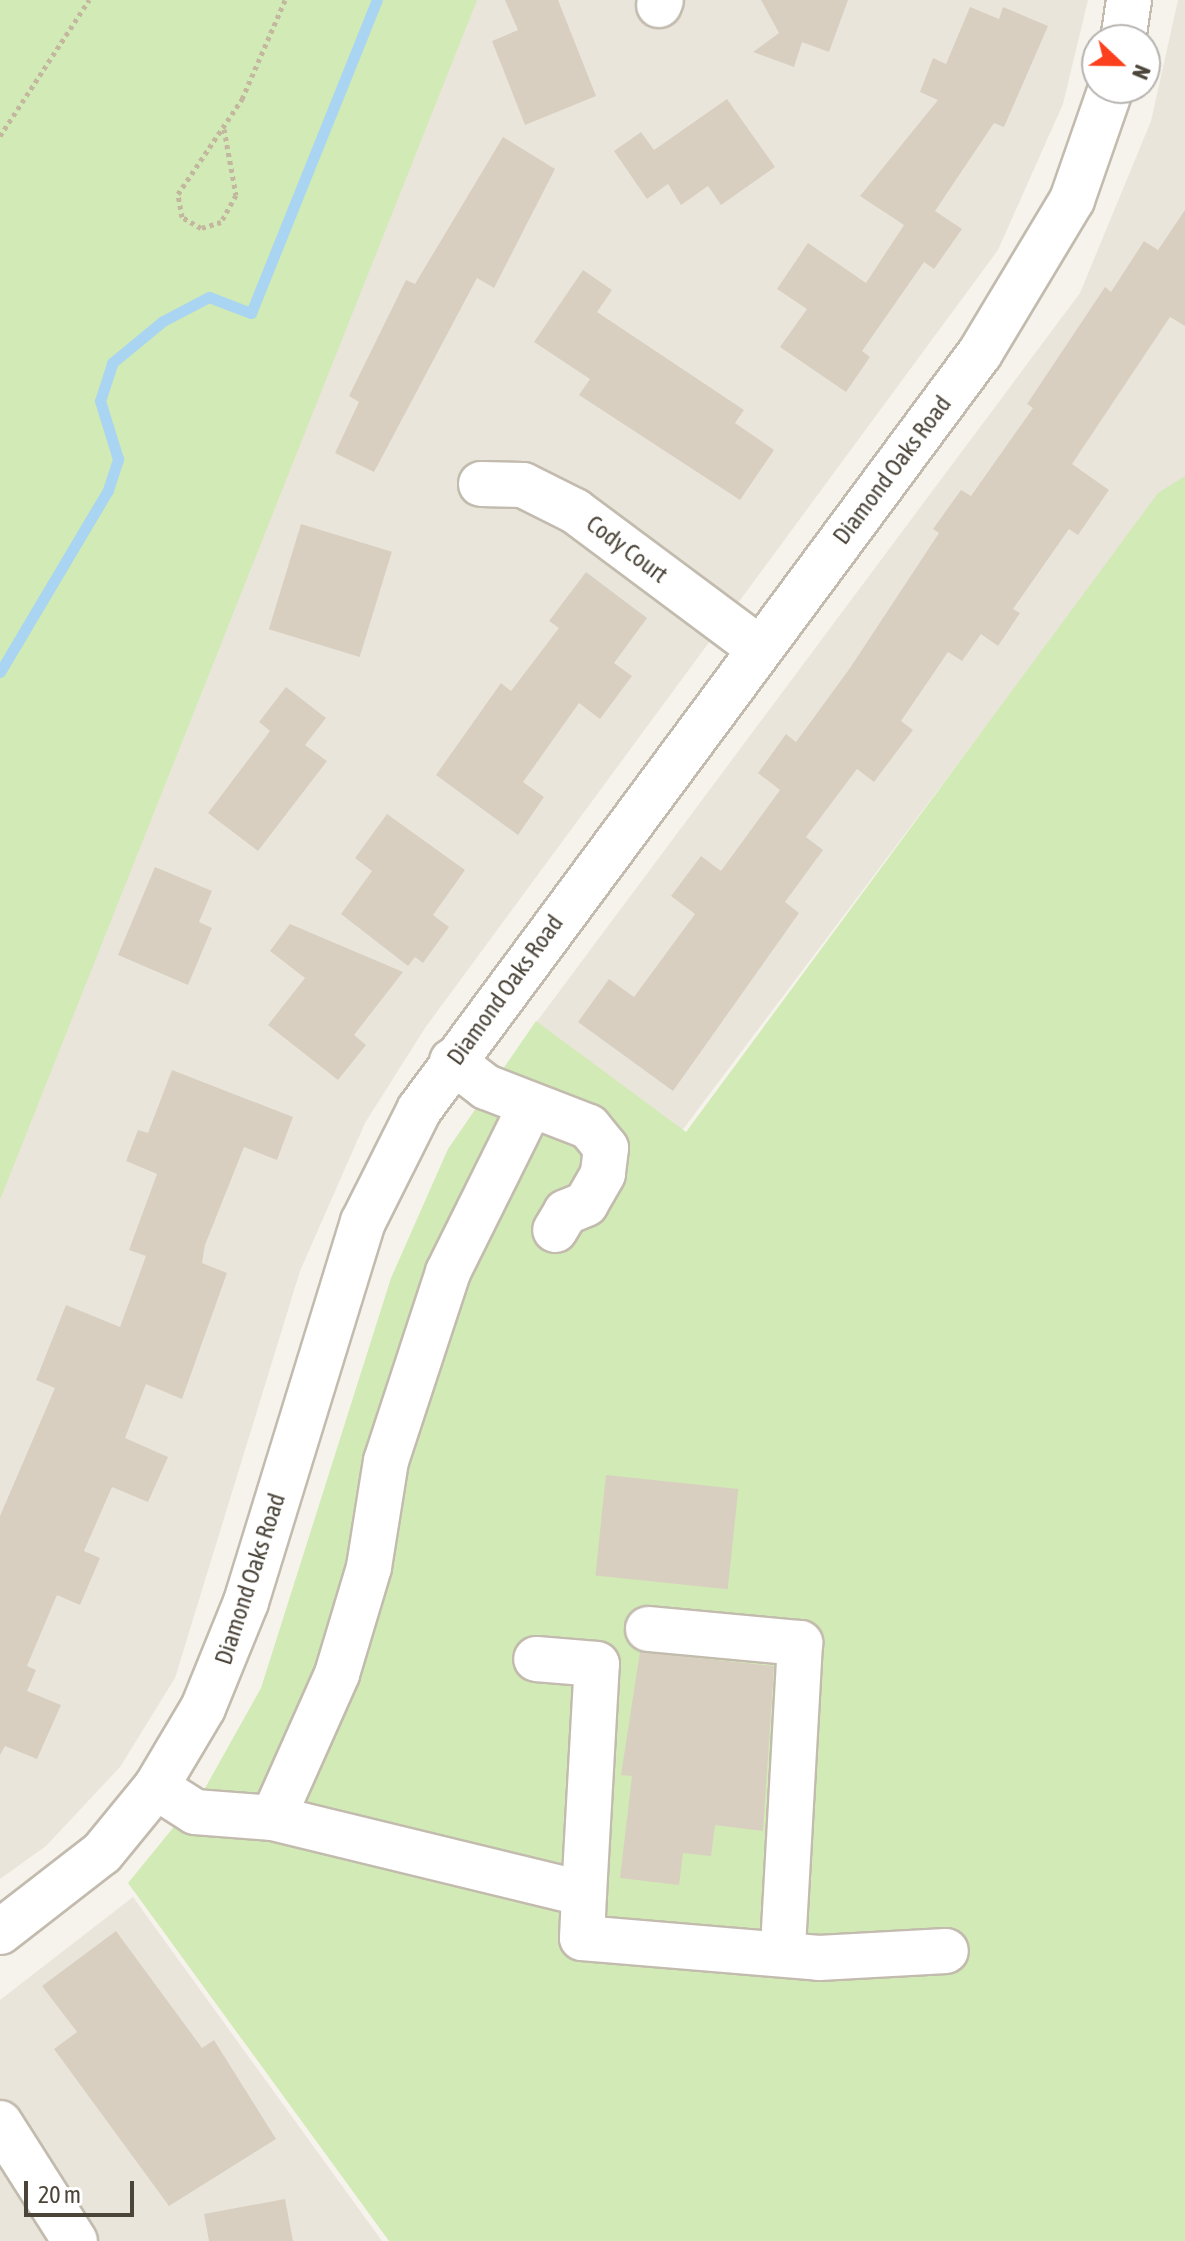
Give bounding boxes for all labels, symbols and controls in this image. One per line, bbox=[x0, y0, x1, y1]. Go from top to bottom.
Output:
north arrow bbox=[1081, 24, 1161, 104]
text: N bbox=[1127, 61, 1156, 83]
street label: Diamond Oaks Road bbox=[827, 390, 957, 550]
street label: Cody Court bbox=[581, 509, 673, 589]
street label: Diamond Oaks Road bbox=[441, 909, 569, 1071]
street label: Diamond Oaks Road bbox=[209, 1490, 291, 1668]
scale bar bbox=[28, 2165, 138, 2215]
text: 20 m bbox=[38, 2181, 81, 2208]

